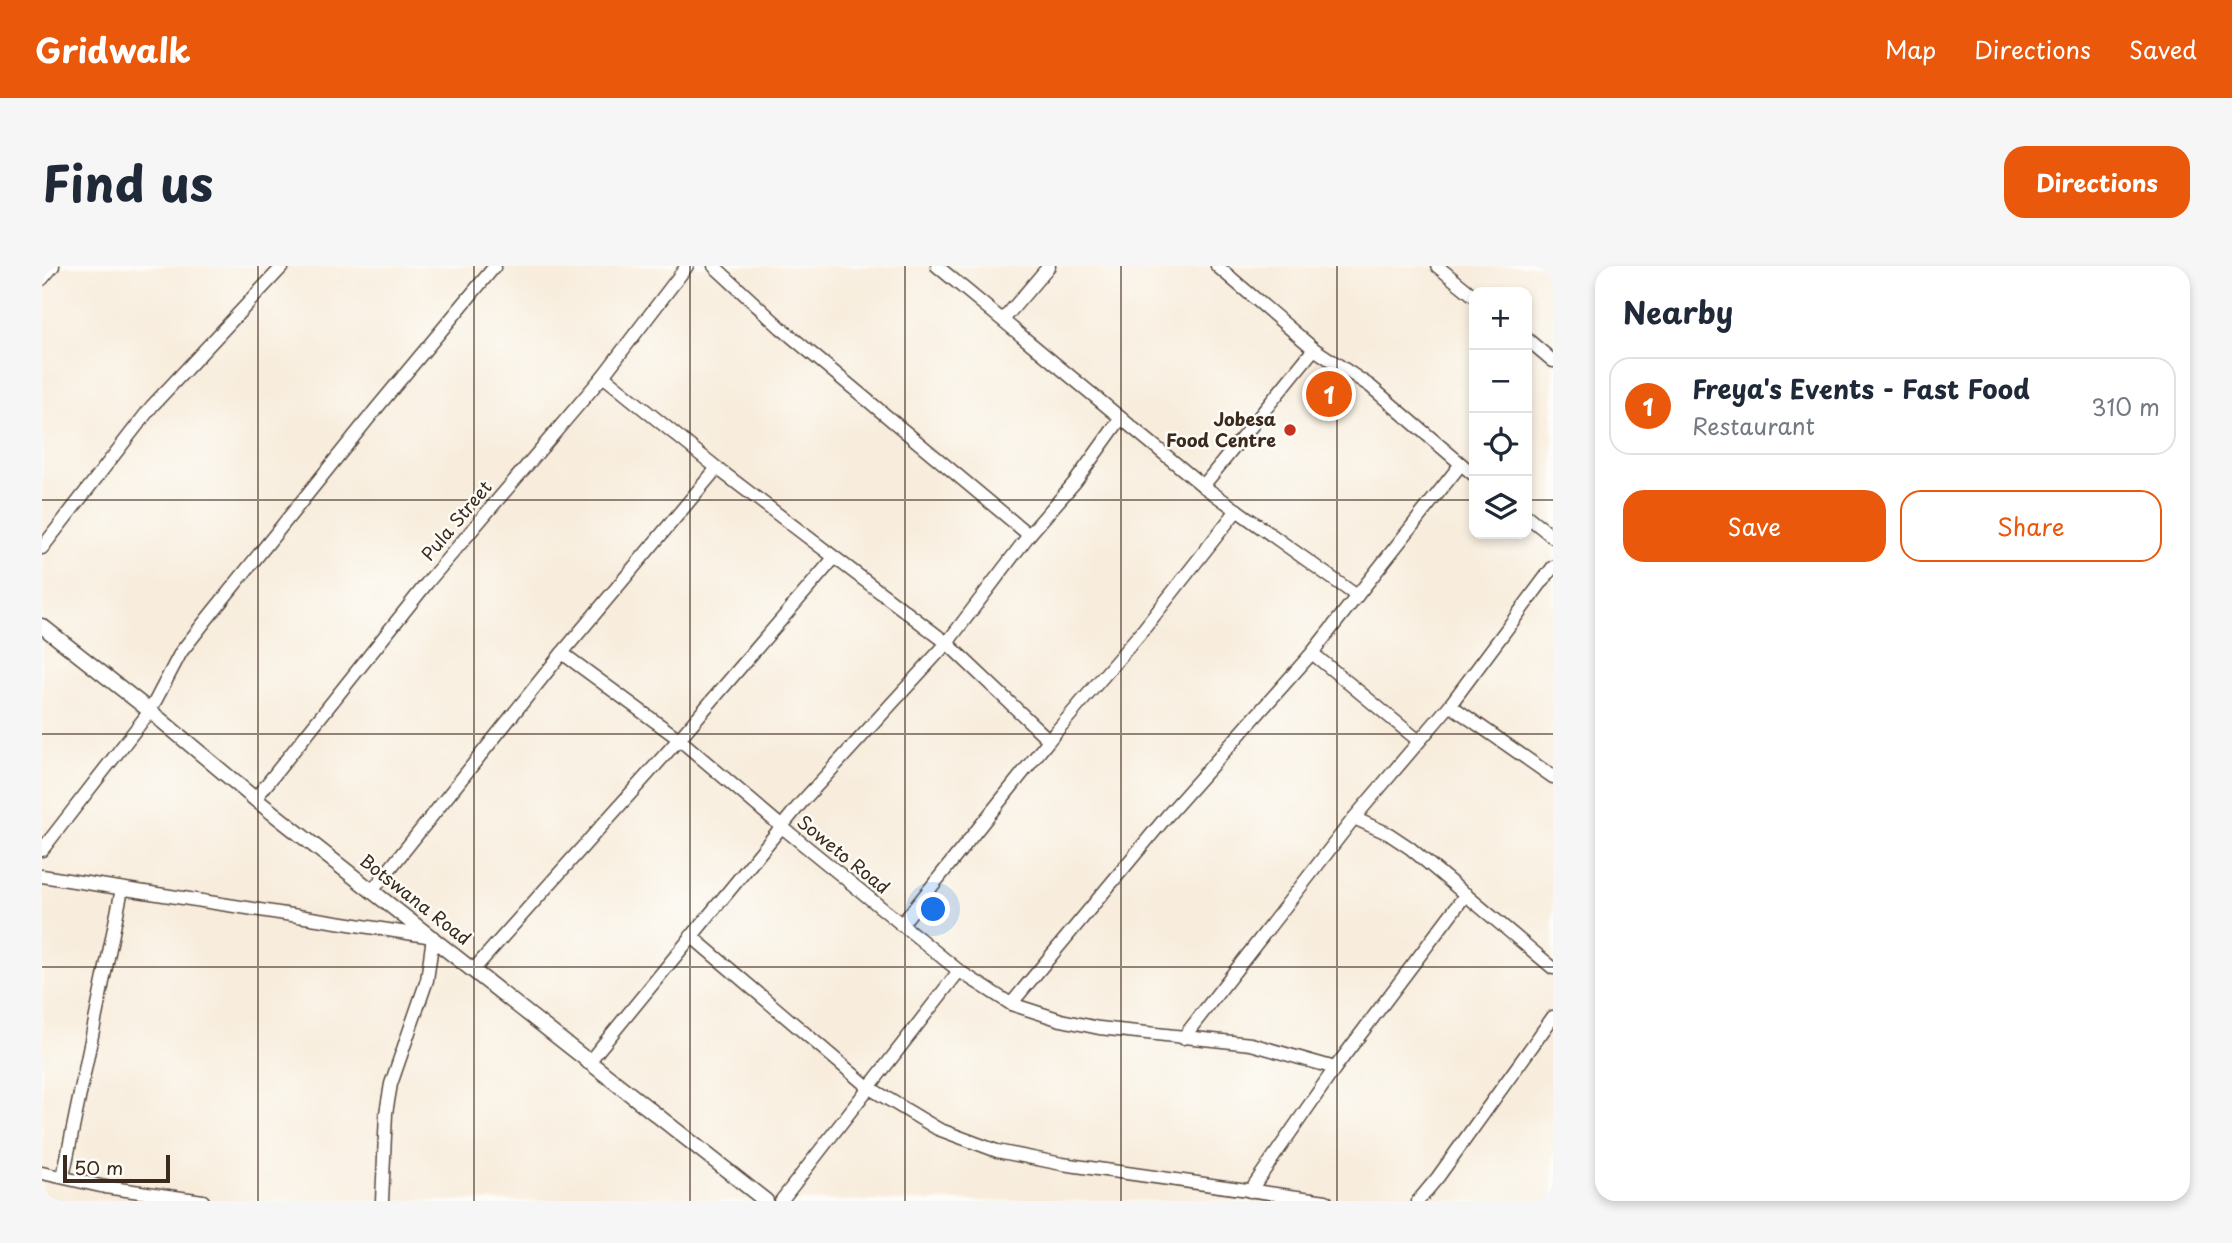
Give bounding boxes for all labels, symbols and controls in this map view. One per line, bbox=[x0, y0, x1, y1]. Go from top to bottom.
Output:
text: Gridwalk bbox=[35, 24, 191, 74]
text: Map bbox=[1885, 31, 1936, 67]
text: Directions bbox=[1974, 31, 2091, 67]
text: Saved bbox=[2129, 31, 2197, 67]
text: Find us bbox=[42, 145, 213, 219]
button: Directions bbox=[2004, 146, 2190, 218]
map controls bbox=[1469, 287, 1532, 539]
button: + bbox=[1469, 287, 1532, 350]
text: Nearby bbox=[1623, 289, 1733, 334]
button: − bbox=[1469, 350, 1532, 413]
pin: 1 bbox=[1306, 368, 1352, 420]
text: Freya's Events - Fast Food bbox=[1692, 369, 2031, 408]
text: 1 bbox=[1643, 389, 1654, 424]
text: 310 m bbox=[2091, 389, 2160, 424]
place label: Jobesa Food Centre bbox=[1166, 405, 1276, 453]
text: Restaurant bbox=[1692, 408, 1815, 443]
button: locate bbox=[1469, 413, 1532, 476]
marker: Jobesa Food Centre bbox=[1282, 422, 1298, 438]
street label: Pula Street bbox=[414, 474, 497, 566]
button: layers bbox=[1469, 476, 1532, 539]
button: Save bbox=[1623, 490, 1886, 562]
button: Share bbox=[1900, 490, 2162, 562]
street label: Soweto Road bbox=[792, 808, 896, 900]
street label: Botswana Road bbox=[355, 847, 477, 951]
your location bbox=[916, 892, 950, 926]
scale bar bbox=[63, 1152, 170, 1184]
text: 50 m bbox=[74, 1153, 123, 1181]

